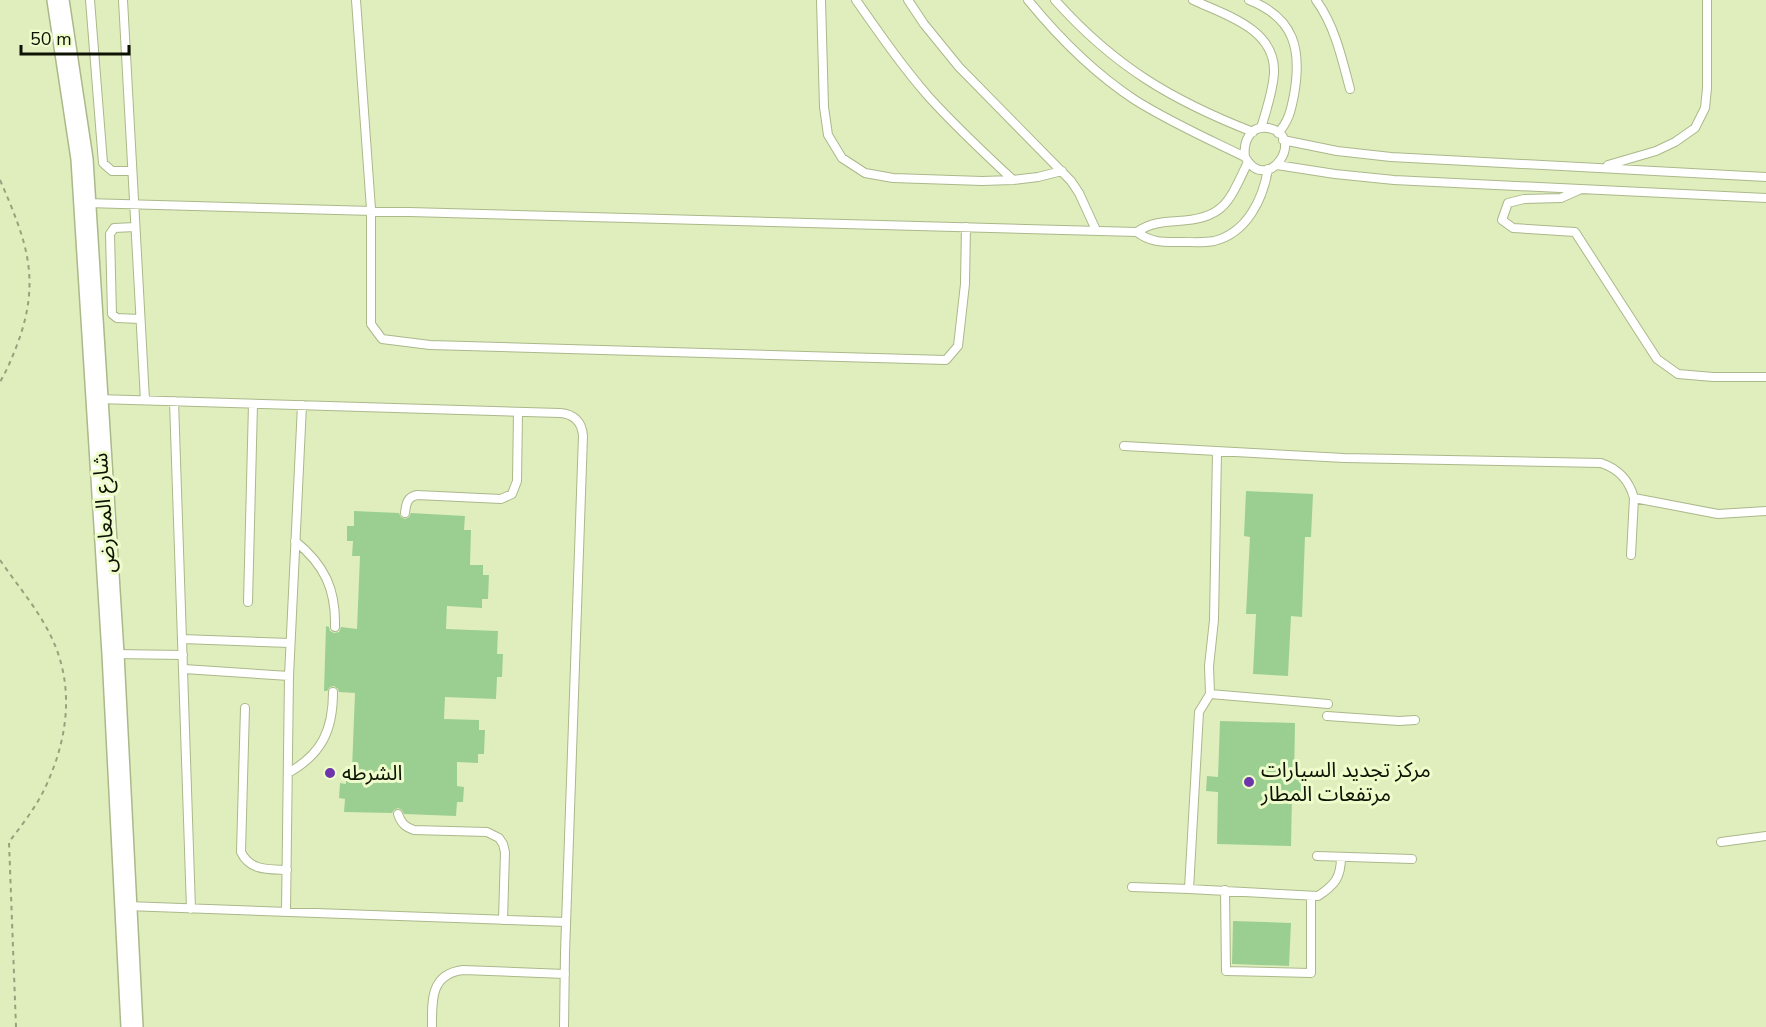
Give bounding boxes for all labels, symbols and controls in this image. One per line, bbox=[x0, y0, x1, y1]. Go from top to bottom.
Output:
scale bar bbox=[21, 18, 129, 56]
text: 50 m bbox=[30, 27, 72, 51]
street label: شارع المعارض bbox=[86, 452, 123, 574]
place label: مركز تجديد السيارات مرتفعات المطار bbox=[1260, 756, 1431, 808]
place label: الشرطه bbox=[342, 759, 402, 787]
marker: الشرطه bbox=[323, 766, 337, 780]
marker: مركز تجديد السيارات مرتفعات المطار bbox=[1242, 775, 1256, 789]

